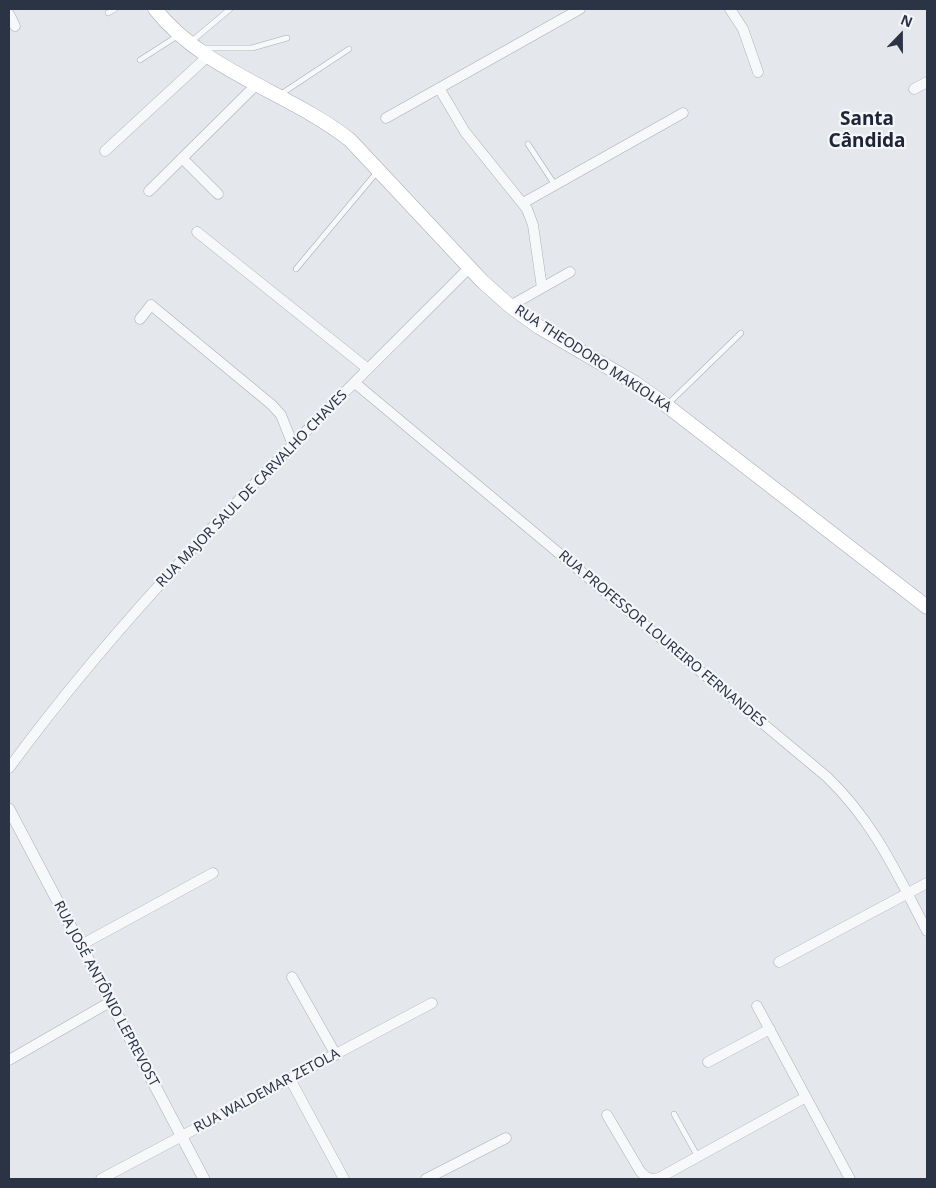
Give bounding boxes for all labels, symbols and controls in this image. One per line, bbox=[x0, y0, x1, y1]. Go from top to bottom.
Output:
north arrow bbox=[876, 10, 926, 60]
text: N bbox=[898, 10, 916, 32]
district label: Santa Cândida bbox=[828, 109, 906, 153]
street label: RUA THEODORO MAKIOLKA bbox=[511, 302, 675, 416]
street label: RUA MAJOR SAUL DE CARVALHO CHAVES bbox=[153, 387, 351, 591]
street label: RUA PROFESSOR LOUREIRO FERNANDES bbox=[555, 547, 769, 731]
street label: RUA JOSÉ ANTÔNIO LEPREVOST bbox=[50, 898, 162, 1090]
street label: RUA WALDEMAR ZETOLA bbox=[191, 1045, 343, 1137]

